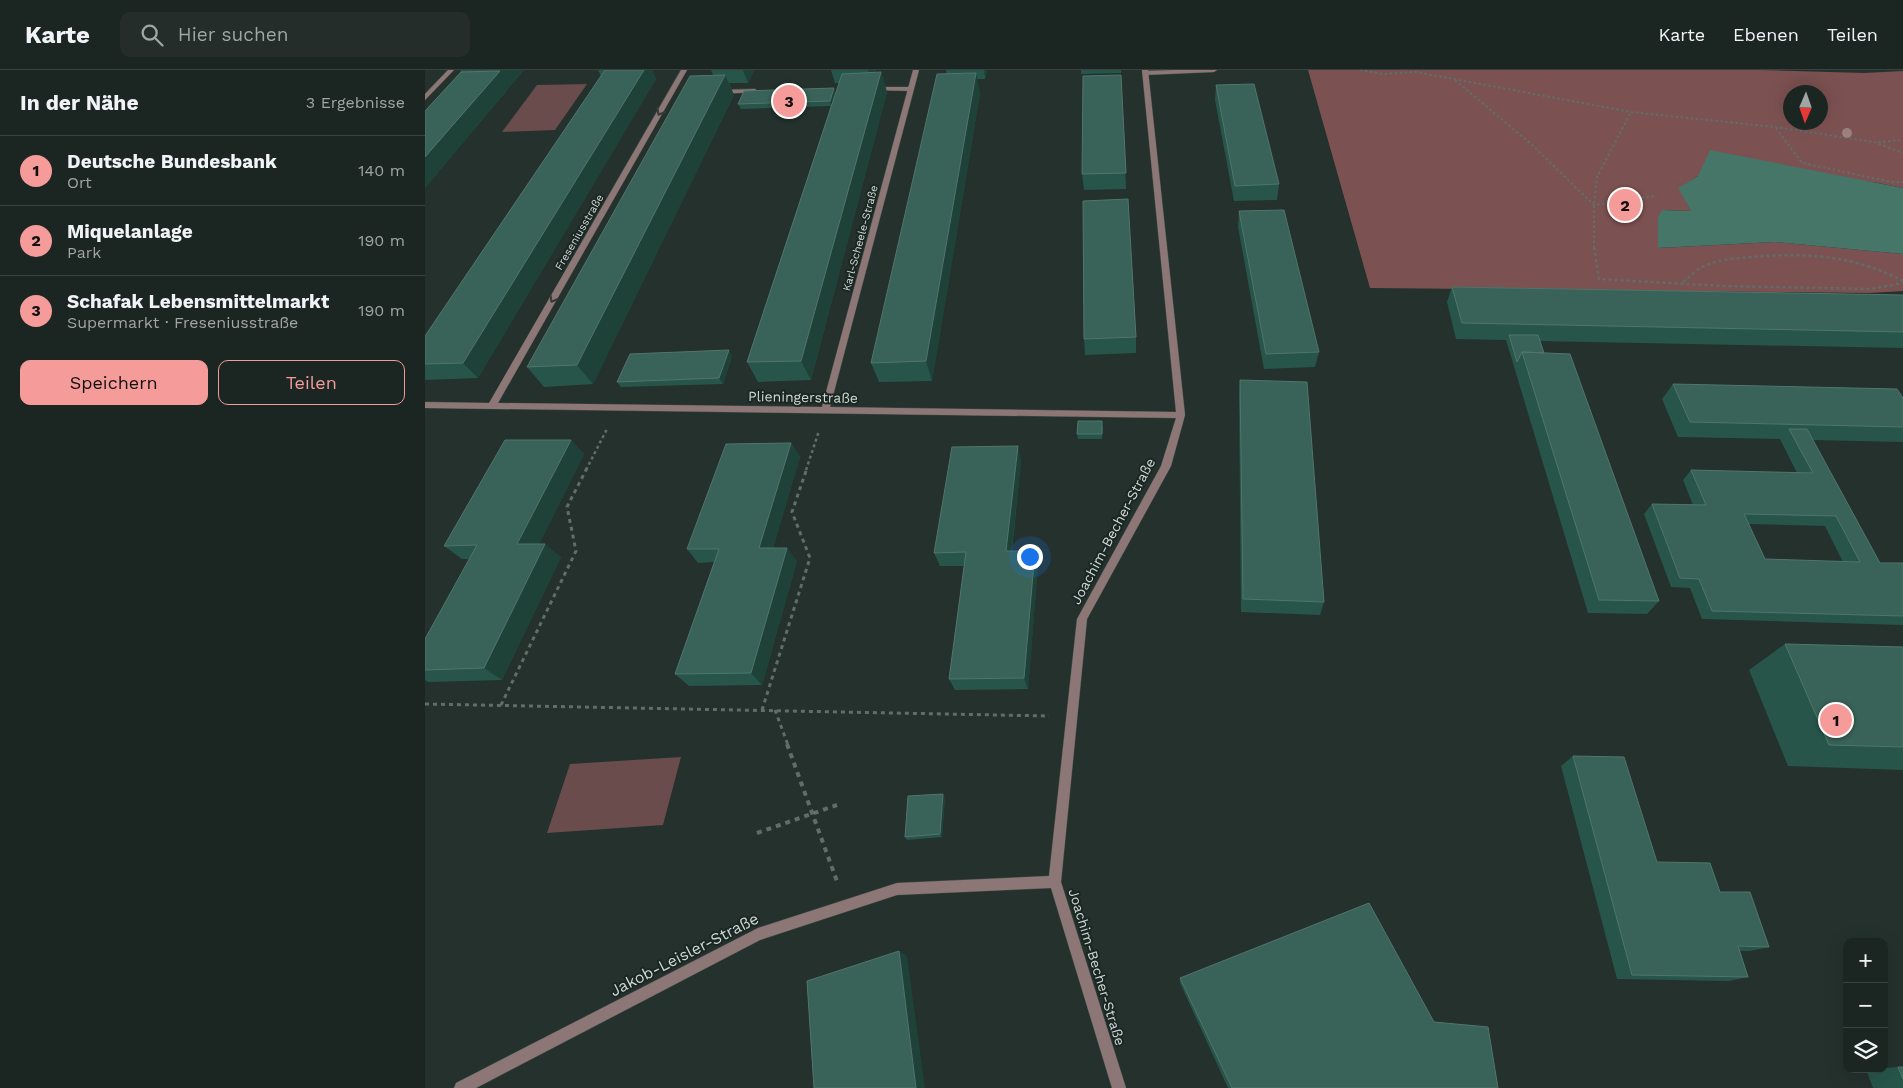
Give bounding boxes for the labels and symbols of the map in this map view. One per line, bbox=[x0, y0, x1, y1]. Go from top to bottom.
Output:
pin: 3 bbox=[773, 82, 805, 120]
north arrow bbox=[1783, 85, 1828, 130]
one-way arrow bbox=[657, 107, 667, 116]
street label: Karl-Scheele-Straße bbox=[840, 184, 881, 293]
pin: 2 bbox=[1609, 186, 1641, 224]
street label: Freseniusstraße bbox=[552, 192, 606, 273]
one-way arrow bbox=[550, 293, 560, 302]
street label: Plieningerstraße bbox=[748, 388, 858, 406]
street label: Joachim-Becher-Straße bbox=[1068, 455, 1158, 607]
your location bbox=[1017, 544, 1043, 570]
pin: 1 bbox=[1820, 701, 1852, 739]
street label: Joachim-Becher-Straße bbox=[1065, 887, 1129, 1047]
street label: Jakob-Leisler-Straße bbox=[607, 909, 762, 1000]

